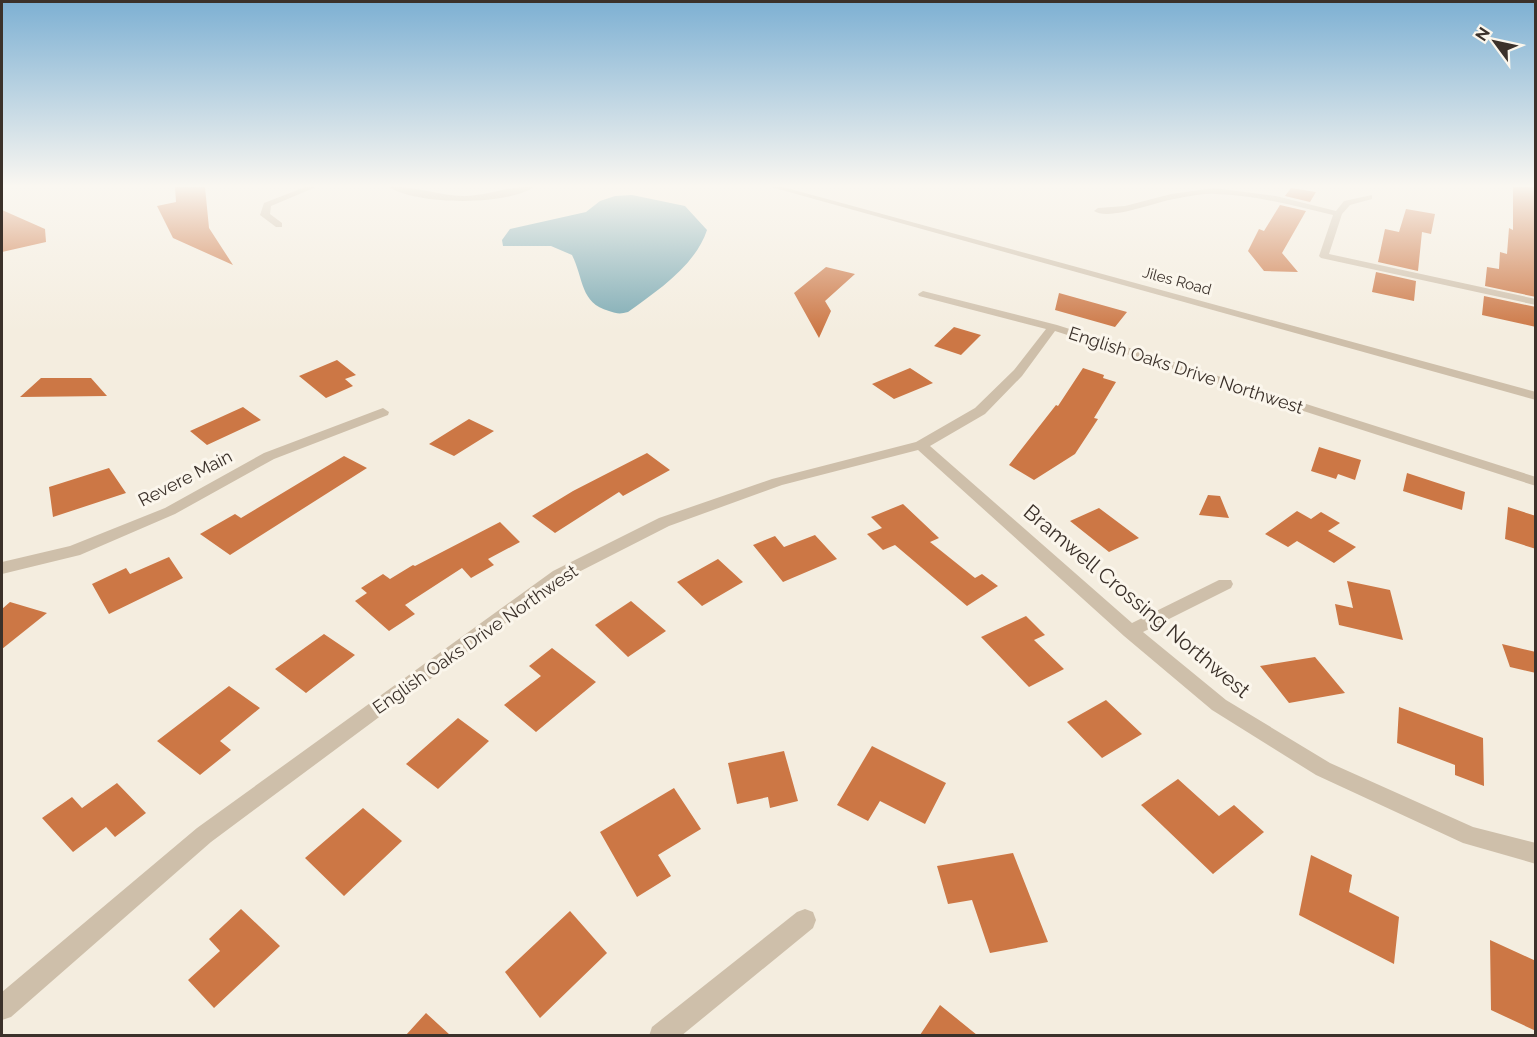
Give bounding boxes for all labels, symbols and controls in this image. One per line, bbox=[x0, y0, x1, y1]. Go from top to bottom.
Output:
north arrow bbox=[1465, 12, 1525, 72]
text: N bbox=[1472, 24, 1494, 44]
street label: Jiles Road bbox=[1141, 263, 1213, 299]
street label: English Oaks Drive Northwest bbox=[1066, 322, 1306, 418]
street label: Revere Main bbox=[134, 445, 236, 511]
street label: Bramwell Crossing Northwest bbox=[1019, 499, 1255, 703]
street label: English Oaks Drive Northwest bbox=[368, 560, 582, 718]

